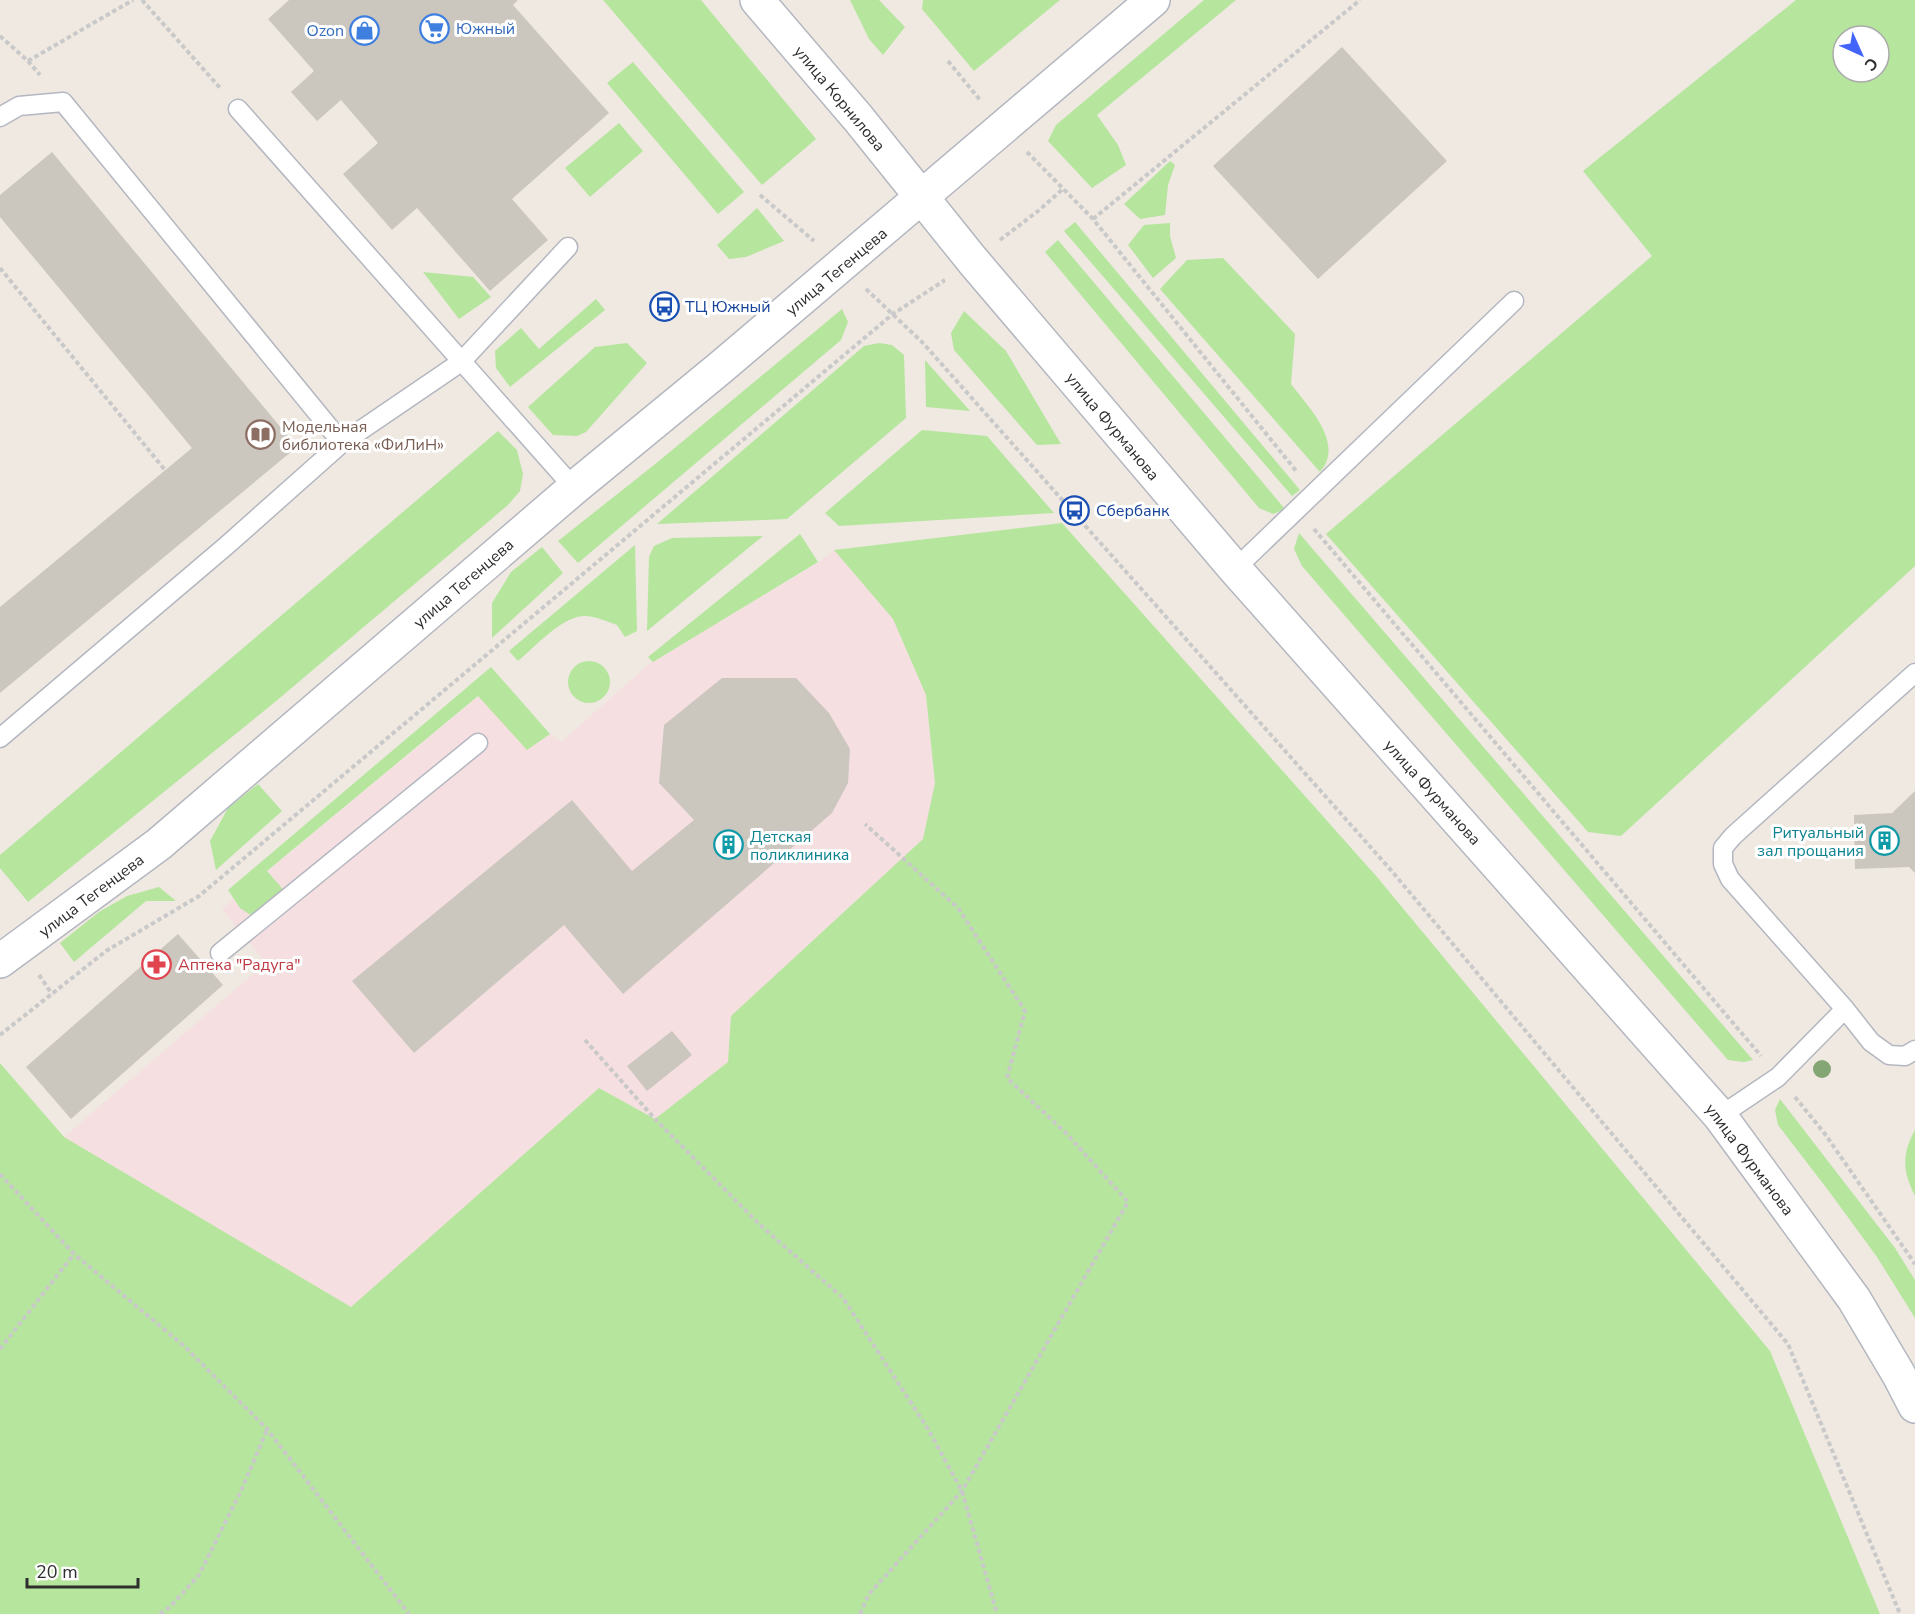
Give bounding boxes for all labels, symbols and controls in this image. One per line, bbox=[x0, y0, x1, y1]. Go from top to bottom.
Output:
supermarket icon: Южный bbox=[419, 12, 451, 44]
shop icon: Ozon bbox=[349, 14, 381, 46]
place label: Южный bbox=[456, 18, 515, 40]
place label: Ozon bbox=[306, 20, 344, 42]
north arrow bbox=[1831, 24, 1891, 84]
street label: улица Корнилова bbox=[788, 41, 890, 156]
text: С bbox=[1859, 52, 1883, 76]
street label: улица Тегенцева bbox=[781, 223, 892, 321]
bus stop icon: ТЦ Южный bbox=[648, 290, 680, 322]
place label: ТЦ Южный bbox=[685, 296, 771, 318]
street label: улица Фурманова bbox=[1060, 368, 1164, 485]
place label: Модельная библиотека «ФиЛиН» bbox=[282, 416, 444, 456]
library icon: Модельная библиотека «ФиЛиН» bbox=[245, 419, 277, 451]
bus stop icon: Сбербанк bbox=[1059, 494, 1091, 526]
place label: Сбербанк bbox=[1096, 500, 1170, 522]
street label: улица Тегенцева bbox=[409, 534, 519, 634]
street label: улица Фурманова bbox=[1379, 735, 1486, 850]
place label: Ритуальный зал прощания bbox=[1757, 822, 1864, 862]
building icon: Ритуальный зал прощания bbox=[1869, 825, 1901, 857]
place label: Детская поликлиника bbox=[750, 826, 850, 866]
building icon: Детская поликлиника bbox=[713, 829, 745, 861]
street label: улица Тегенцева bbox=[34, 849, 149, 943]
pharmacy icon: Аптека "Радуга" bbox=[141, 948, 173, 980]
place label: Аптека "Радуга" bbox=[178, 954, 300, 976]
street label: улица Фурманова bbox=[1700, 1099, 1799, 1220]
scale bar bbox=[27, 1551, 138, 1589]
text: 20 m bbox=[36, 1560, 78, 1584]

